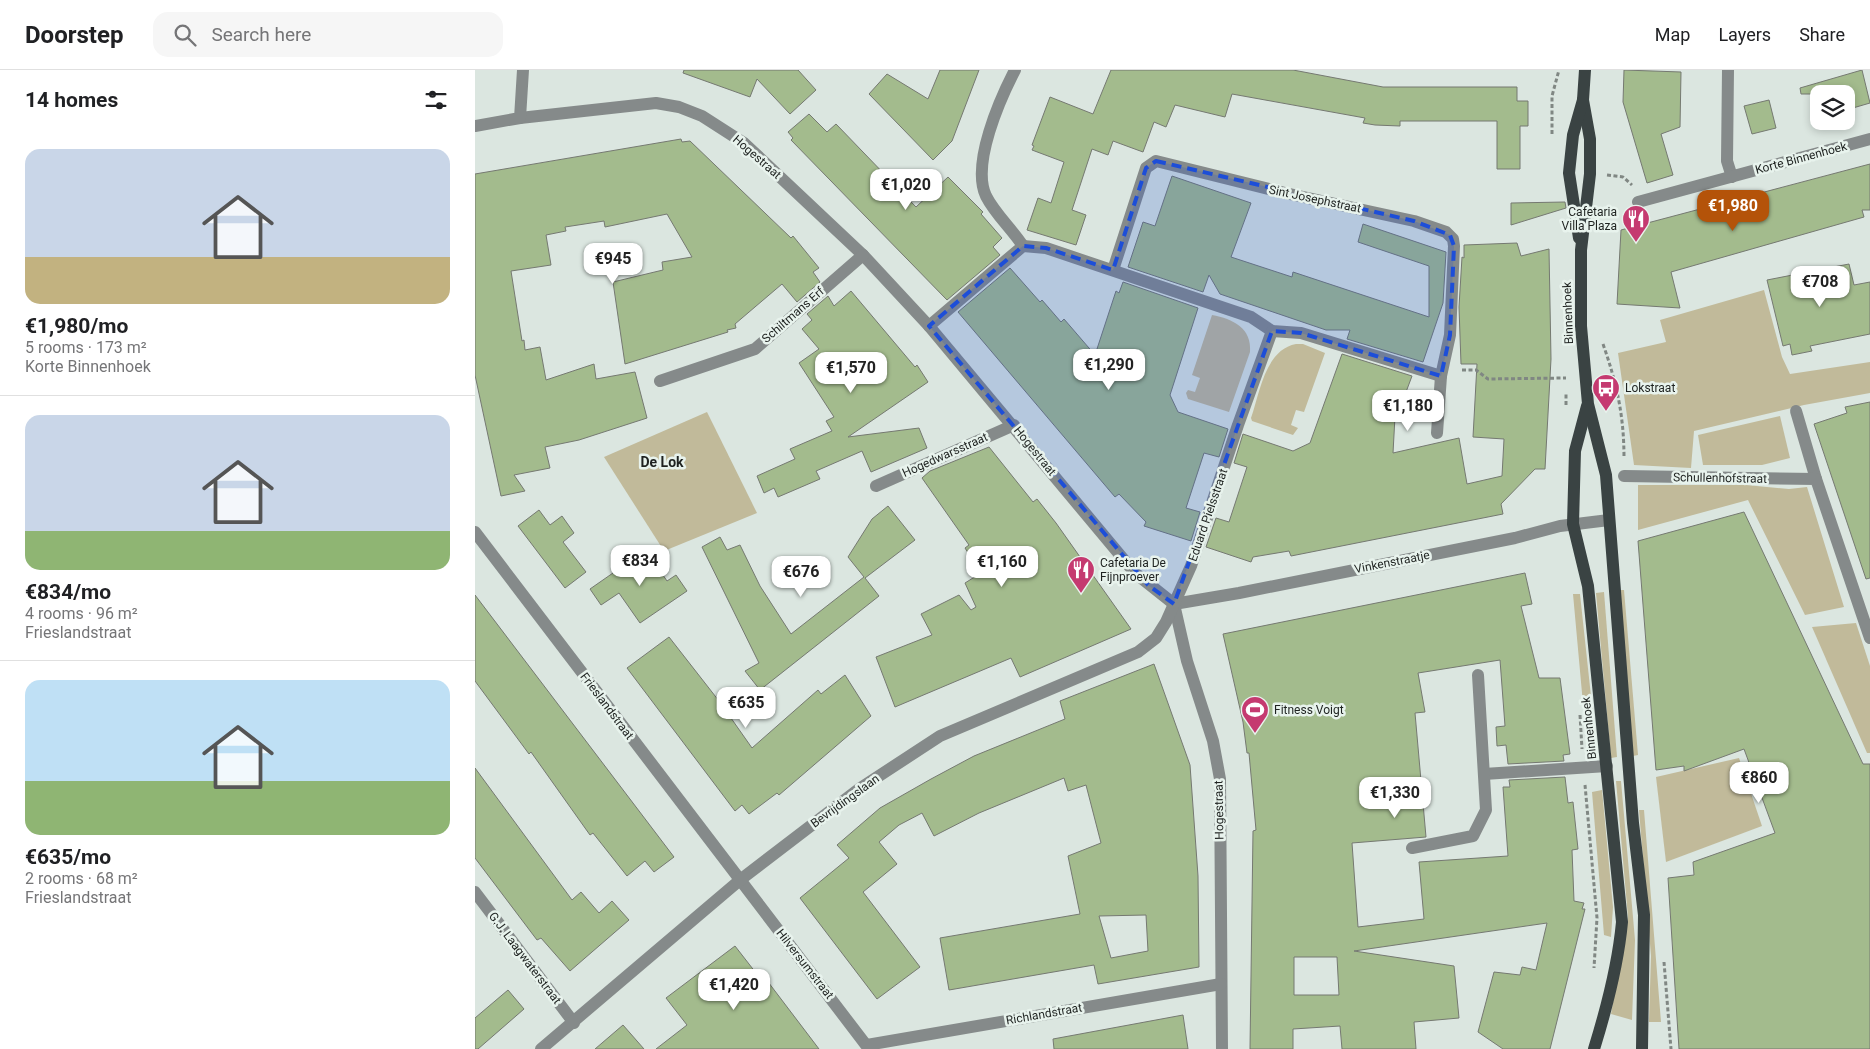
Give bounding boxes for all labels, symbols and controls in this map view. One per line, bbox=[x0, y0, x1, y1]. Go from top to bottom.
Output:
search box bbox=[153, 12, 503, 57]
text: Doorstep bbox=[25, 21, 123, 49]
icon: search bbox=[171, 21, 199, 49]
text: Search here bbox=[211, 23, 311, 46]
text: Map bbox=[1655, 24, 1690, 45]
text: Layers bbox=[1718, 24, 1771, 45]
text: Share bbox=[1799, 24, 1845, 45]
map controls bbox=[1810, 85, 1855, 130]
button: layers bbox=[1810, 85, 1855, 130]
icon: filters bbox=[422, 86, 450, 114]
text: 14 homes bbox=[25, 88, 118, 112]
street label: Hogestraat bbox=[730, 132, 784, 182]
street label: Korte Binnenhoek bbox=[1754, 139, 1849, 177]
pin: €1,020 bbox=[865, 168, 947, 211]
text: €1,020 bbox=[881, 175, 931, 194]
icon: home bbox=[193, 182, 283, 272]
street label: Sint Josephstraat bbox=[1268, 182, 1362, 216]
pin: €1,980 bbox=[1692, 190, 1774, 232]
text: €1,980 bbox=[1708, 196, 1758, 215]
restaurant icon: Cafetaria Villa Plaza bbox=[1621, 204, 1651, 243]
place label: Cafetaria Villa Plaza bbox=[1562, 205, 1617, 233]
pin: €945 bbox=[583, 242, 643, 285]
text: €945 bbox=[595, 249, 631, 268]
pin: €708 bbox=[1790, 266, 1850, 308]
text: €708 bbox=[1802, 272, 1838, 291]
street label: Binnenhoek bbox=[1560, 281, 1576, 344]
street label: Schiltmans Erf bbox=[759, 284, 828, 346]
text: €1,980/mo bbox=[25, 314, 128, 338]
text: 5 rooms · 173 m² bbox=[25, 338, 147, 357]
pin: €1,290 bbox=[1068, 348, 1150, 391]
pin: €1,570 bbox=[810, 352, 892, 394]
text: €1,290 bbox=[1084, 355, 1134, 374]
text: Korte Binnenhoek bbox=[25, 357, 151, 376]
text: €1,570 bbox=[826, 358, 876, 377]
bus stop icon: Lokstraat bbox=[1591, 373, 1621, 412]
place label: Lokstraat bbox=[1625, 381, 1675, 395]
pin: €1,180 bbox=[1367, 390, 1449, 432]
text: €1,180 bbox=[1383, 396, 1433, 415]
street label: Hogestraat bbox=[1011, 423, 1059, 479]
street label: Hogedwarsstraat bbox=[900, 430, 990, 480]
icon: home bbox=[193, 447, 283, 537]
district label: De Lok bbox=[640, 454, 684, 470]
street label: Eduard Pielsstraat bbox=[1186, 467, 1230, 563]
street label: Schullenhofstraat bbox=[1673, 470, 1767, 486]
pin: €834 bbox=[610, 544, 670, 587]
pin: €1,160 bbox=[961, 546, 1043, 588]
street label: Vinkenstraatje bbox=[1353, 548, 1431, 576]
text: €834 bbox=[622, 551, 658, 570]
text: €1,160 bbox=[977, 552, 1027, 571]
restaurant icon: Cafetaria De Fijnproever bbox=[1066, 555, 1096, 594]
pin: €676 bbox=[771, 556, 831, 598]
place label: Cafetaria De Fijnproever bbox=[1100, 556, 1166, 584]
text: €676 bbox=[783, 562, 819, 581]
text: €834/mo bbox=[25, 580, 111, 604]
text: 4 rooms · 96 m² bbox=[25, 604, 138, 623]
text: Frieslandstraat bbox=[25, 623, 131, 642]
street label: Frieslandstraat bbox=[577, 670, 637, 742]
pin: €635 bbox=[716, 686, 776, 729]
text: €635 bbox=[728, 693, 764, 712]
sports icon: Fitness Voigt bbox=[1240, 695, 1270, 734]
street label: Binnenhoek bbox=[1579, 695, 1599, 760]
place label: Fitness Voigt bbox=[1274, 703, 1344, 717]
icon: home bbox=[193, 712, 283, 802]
pin: €860 bbox=[1729, 762, 1789, 804]
text: €860 bbox=[1741, 768, 1777, 787]
street label: Bevrijdingslaan bbox=[808, 771, 882, 831]
pin: €1,330 bbox=[1354, 776, 1436, 819]
street label: Hogestraat bbox=[1211, 780, 1227, 840]
text: €1,330 bbox=[1370, 783, 1420, 802]
text: €635/mo bbox=[25, 845, 111, 869]
text: 2 rooms · 68 m² bbox=[25, 869, 138, 888]
text: Frieslandstraat bbox=[25, 888, 131, 907]
street label: G.J. Laagwaterstraat bbox=[486, 909, 564, 1007]
street label: Hilversumstraat bbox=[773, 926, 837, 1002]
pin: €1,420 bbox=[693, 968, 775, 1011]
text: €1,420 bbox=[709, 975, 759, 994]
street label: Richlandstraat bbox=[1005, 1000, 1083, 1028]

